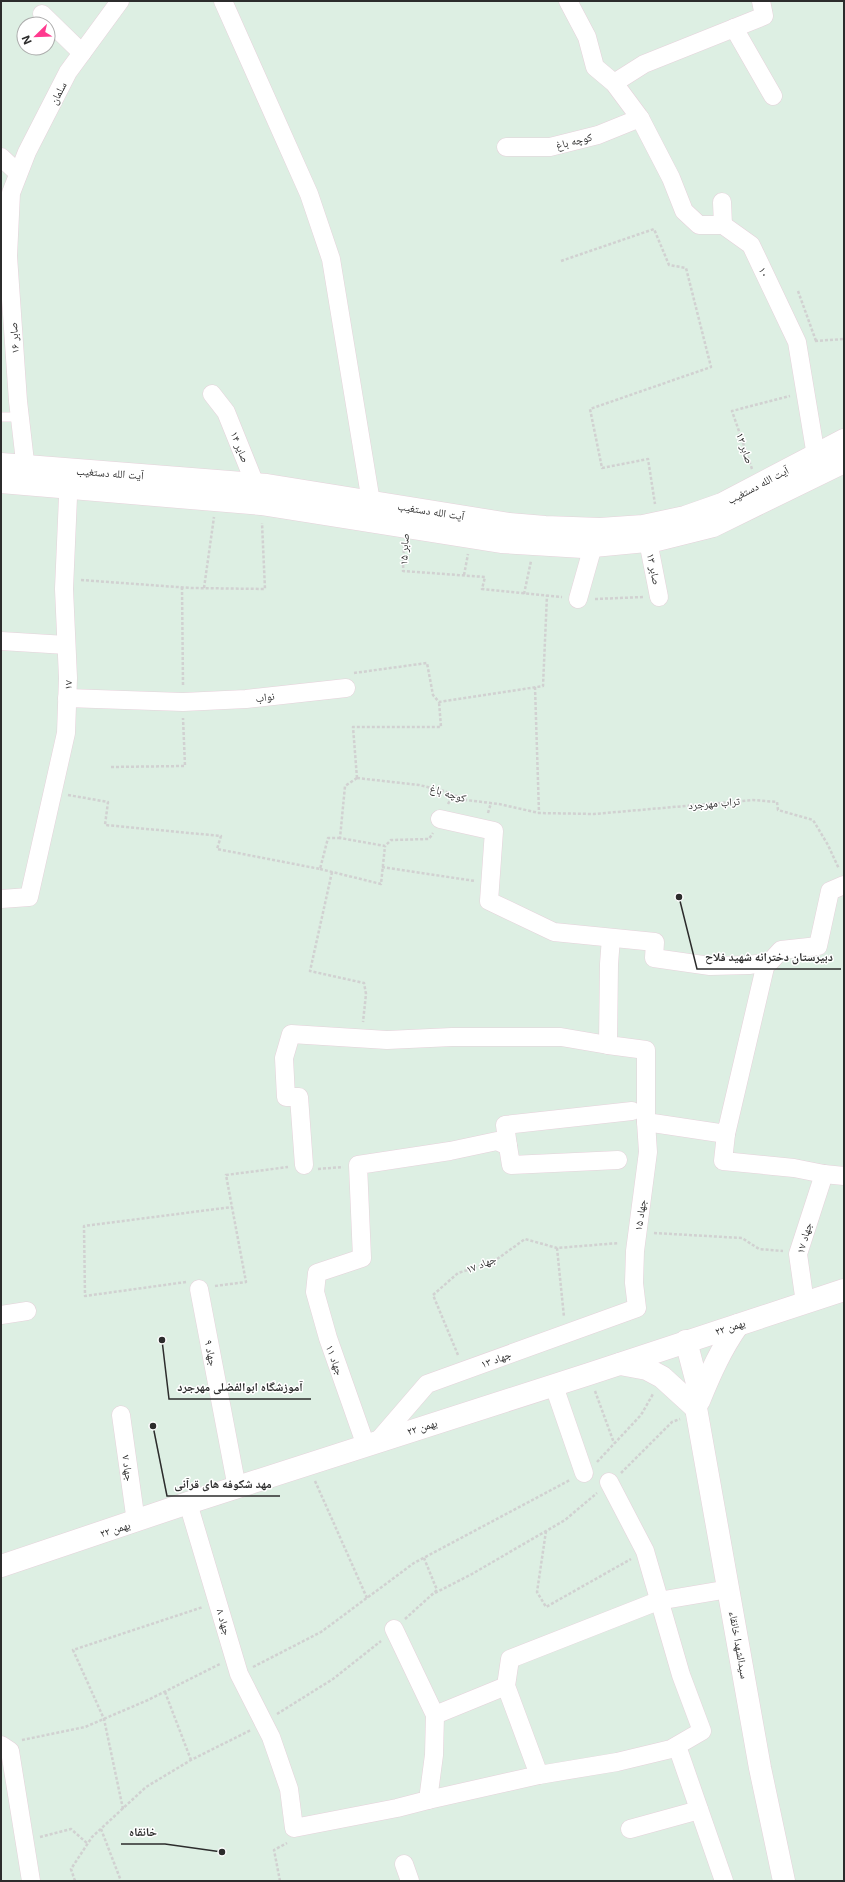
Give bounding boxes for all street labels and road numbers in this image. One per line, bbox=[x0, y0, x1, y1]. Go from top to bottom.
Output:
street label: سلمان bbox=[46, 79, 70, 107]
street label: کوچه باغ bbox=[554, 130, 594, 152]
street label: ۱۰ bbox=[756, 264, 772, 280]
street label: صابر ۱۶ bbox=[6, 322, 22, 354]
street label: صایر ۱۴ bbox=[227, 429, 253, 465]
street label: صابر ۱۲ bbox=[733, 431, 757, 465]
street label: آیت الله دستغیب bbox=[725, 463, 791, 507]
street label: آیت الله دستغیب bbox=[76, 464, 144, 482]
street label: آیت الله دستغیب bbox=[397, 499, 466, 523]
street label: صابر ۱۵ bbox=[396, 533, 412, 565]
street label: صابر ۱۳ bbox=[644, 552, 664, 586]
street label: ۱۷ bbox=[61, 680, 75, 690]
street label: نواب bbox=[254, 689, 276, 705]
street label: کوچه باغ bbox=[428, 781, 468, 805]
street label: تراب مهرجرد bbox=[687, 794, 741, 812]
street label: جهاد ۱۵ bbox=[631, 1198, 649, 1232]
street label: جهاد ۱۷ bbox=[793, 1221, 815, 1255]
street label: جهاد ۱۷ bbox=[464, 1252, 498, 1276]
street label: ۲۲ بهمن bbox=[713, 1316, 747, 1338]
street label: جهاد ۹ bbox=[202, 1339, 220, 1367]
street label: جهاد ۱۱ bbox=[323, 1343, 347, 1377]
street label: جهاد ۱۳ bbox=[479, 1347, 513, 1371]
street label: ۲۲ بهمن bbox=[405, 1416, 439, 1438]
street label: جهاد ۷ bbox=[119, 1454, 137, 1482]
street label: ۲۲ بهمن bbox=[98, 1518, 132, 1540]
street label: جهاد ۸ bbox=[214, 1607, 234, 1637]
street label: سیدالشهدا خانقاء bbox=[726, 1610, 752, 1680]

